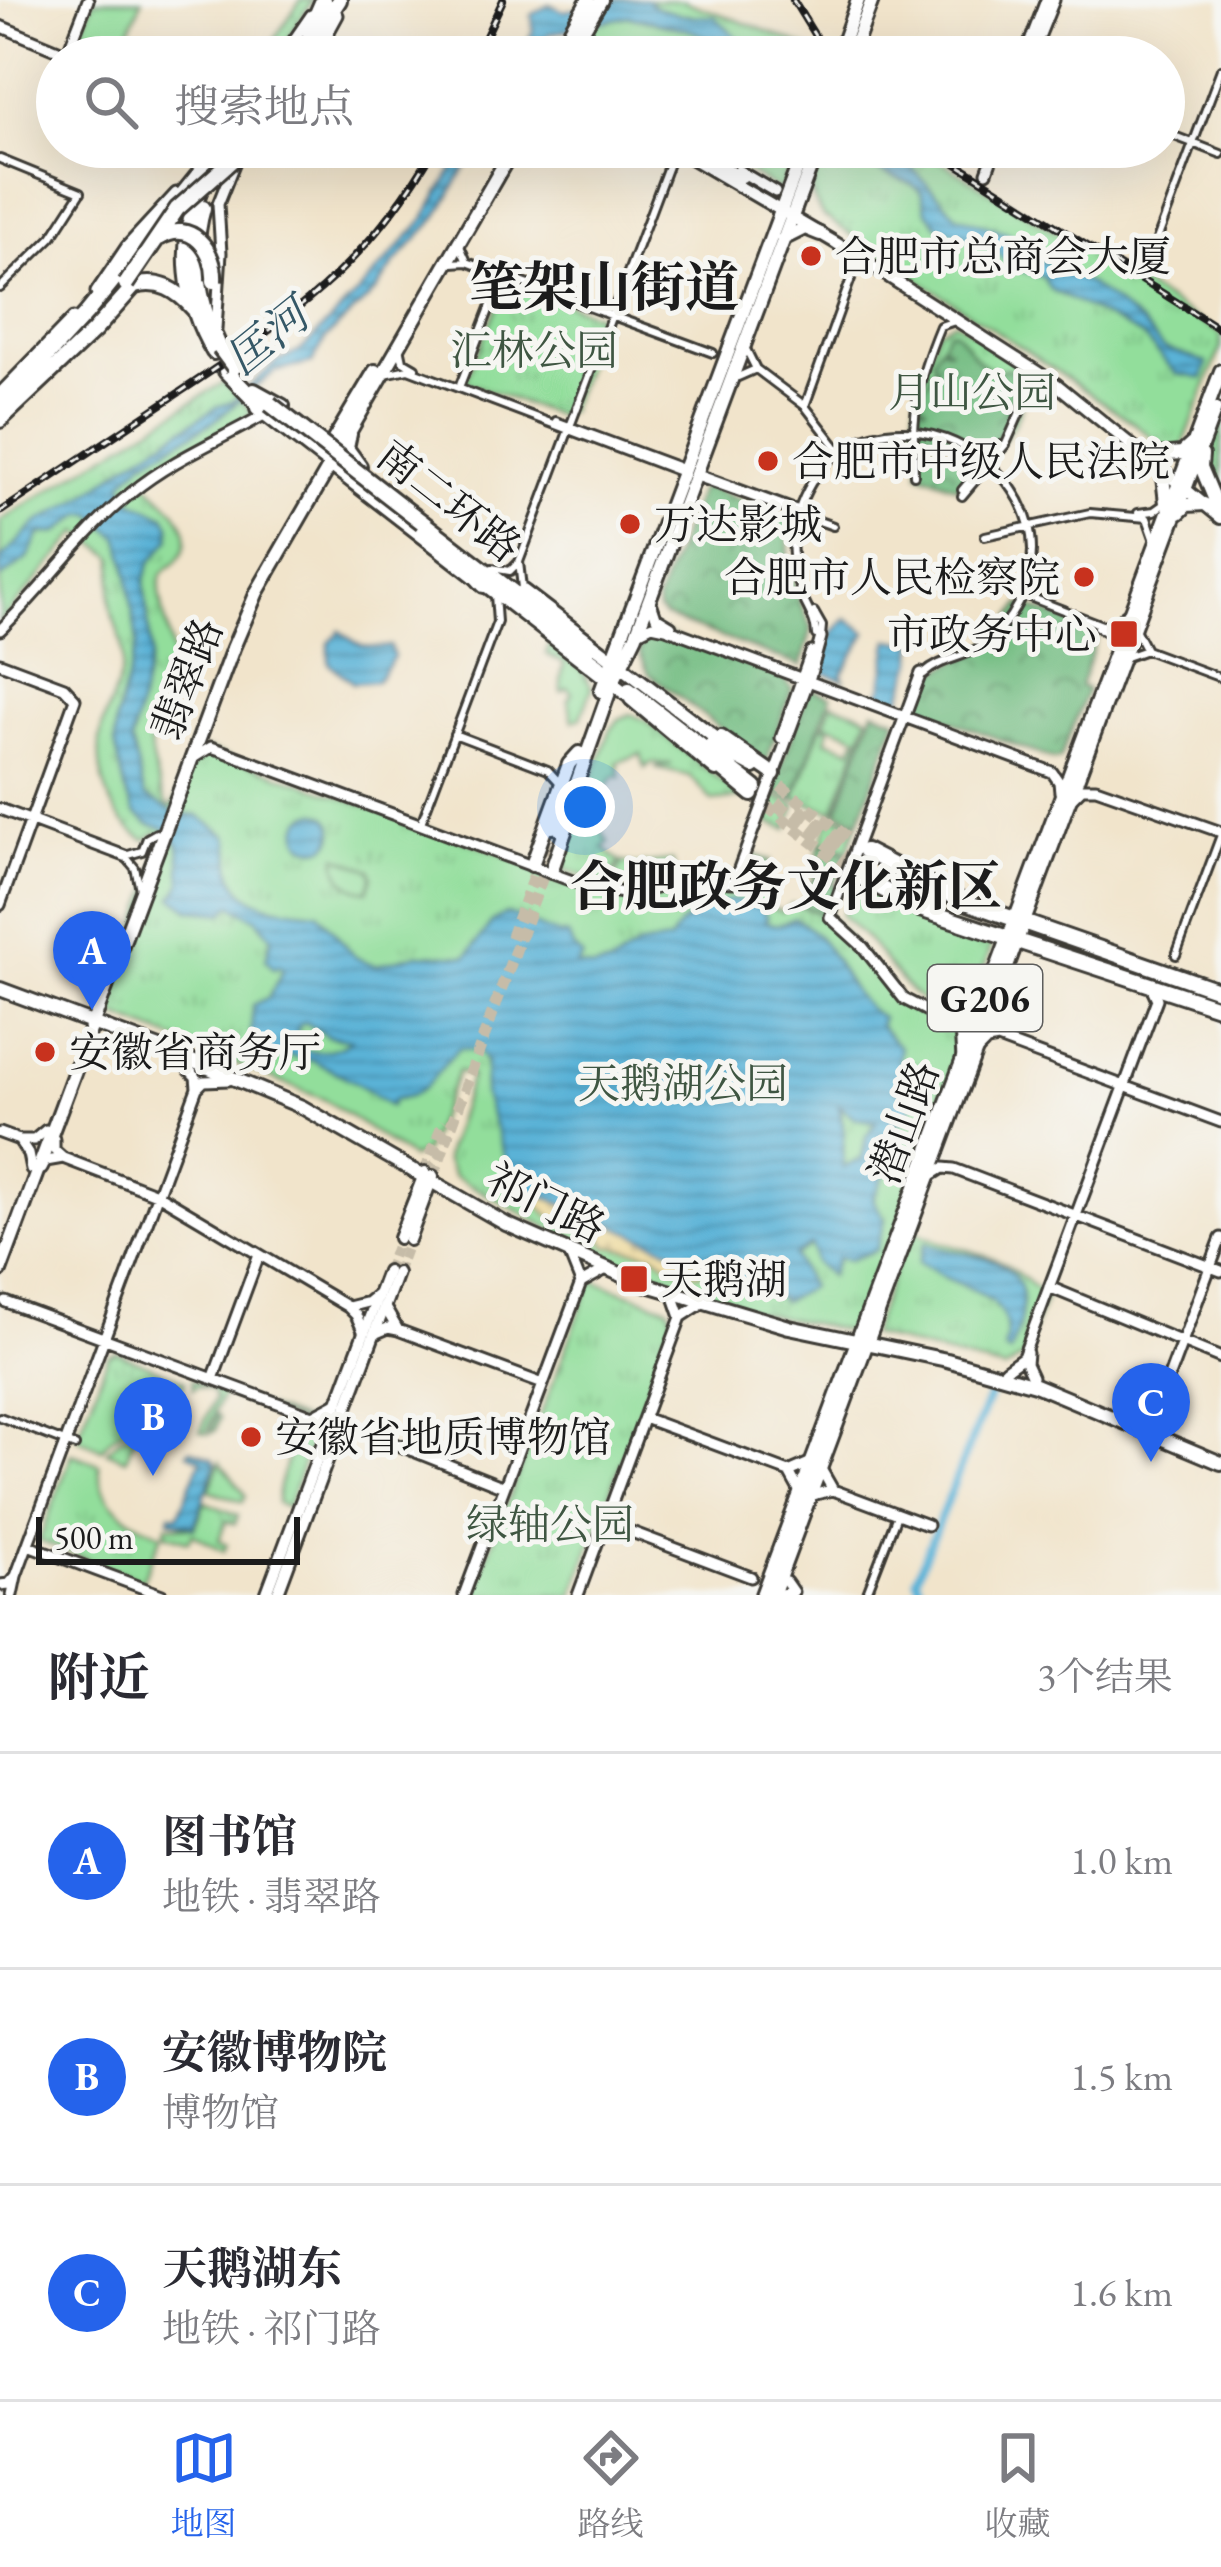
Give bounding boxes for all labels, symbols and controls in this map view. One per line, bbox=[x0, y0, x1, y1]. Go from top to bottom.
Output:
search box bbox=[36, 36, 1185, 168]
icon: search bbox=[78, 69, 144, 135]
text: 搜索地点 bbox=[174, 77, 354, 135]
place label: 合肥市总商会大厦 bbox=[835, 229, 1171, 284]
marker: 合肥市总商会大厦 bbox=[798, 243, 824, 269]
district label: 笔架山街道 bbox=[469, 252, 739, 322]
water label: 匡河 bbox=[214, 282, 326, 388]
park label: 汇林公园 bbox=[450, 323, 618, 378]
park label: 月山公园 bbox=[888, 365, 1056, 420]
street label: 南二环路 bbox=[366, 428, 532, 574]
place label: 合肥市中级人民法院 bbox=[792, 434, 1170, 489]
marker: 合肥市中级人民法院 bbox=[755, 448, 781, 474]
place label: 万达影城 bbox=[654, 497, 822, 552]
marker: 万达影城 bbox=[617, 511, 643, 537]
place label: 合肥市人民检察院 bbox=[724, 550, 1060, 605]
marker: 合肥市人民检察院 bbox=[1071, 564, 1097, 590]
place label: 市政务中心 bbox=[887, 607, 1097, 662]
street label: 翡翠路 bbox=[139, 610, 235, 748]
marker: 市政务中心 bbox=[1108, 618, 1140, 650]
your location bbox=[555, 777, 615, 837]
district label: 合肥政务文化新区 bbox=[570, 851, 1002, 921]
pin: A bbox=[53, 911, 131, 1010]
road number: G206 bbox=[928, 965, 1042, 1031]
place label: 安徽省商务厅 bbox=[69, 1025, 321, 1080]
marker: 安徽省商务厅 bbox=[32, 1039, 58, 1065]
street label: 潜山路 bbox=[857, 1053, 951, 1191]
park label: 天鹅湖公园 bbox=[578, 1056, 788, 1111]
street label: 祁门路 bbox=[477, 1151, 615, 1255]
place label: 天鹅湖 bbox=[661, 1252, 787, 1307]
marker: 天鹅湖 bbox=[618, 1263, 650, 1295]
pin: C bbox=[1112, 1363, 1190, 1462]
pin: B bbox=[114, 1377, 192, 1476]
place label: 安徽省地质博物馆 bbox=[275, 1410, 611, 1465]
marker: 安徽省地质博物馆 bbox=[238, 1424, 264, 1450]
park label: 绿轴公园 bbox=[466, 1497, 634, 1552]
scale bar bbox=[36, 1511, 300, 1564]
text: 500 m bbox=[54, 1516, 134, 1559]
text: 附近 bbox=[48, 1644, 150, 1710]
text: 3个结果 bbox=[1037, 1651, 1173, 1702]
text: 图书馆 bbox=[162, 1807, 297, 1865]
text: A bbox=[73, 1835, 101, 1886]
text: 1.0 km bbox=[1070, 1835, 1173, 1886]
text: 地铁 · 翡翠路 bbox=[162, 1871, 380, 1922]
text: 安徽博物院 bbox=[162, 2023, 387, 2081]
text: B bbox=[75, 2051, 99, 2102]
text: 1.5 km bbox=[1070, 2051, 1173, 2102]
text: 博物馆 bbox=[162, 2087, 279, 2138]
text: 天鹅湖东 bbox=[162, 2239, 342, 2297]
text: C bbox=[73, 2267, 101, 2318]
text: 1.6 km bbox=[1070, 2267, 1173, 2318]
text: 地铁 · 祁门路 bbox=[162, 2303, 380, 2354]
tab: 地图 bbox=[171, 2425, 237, 2545]
tab: 路线 bbox=[578, 2425, 644, 2545]
tab: 收藏 bbox=[985, 2425, 1051, 2545]

